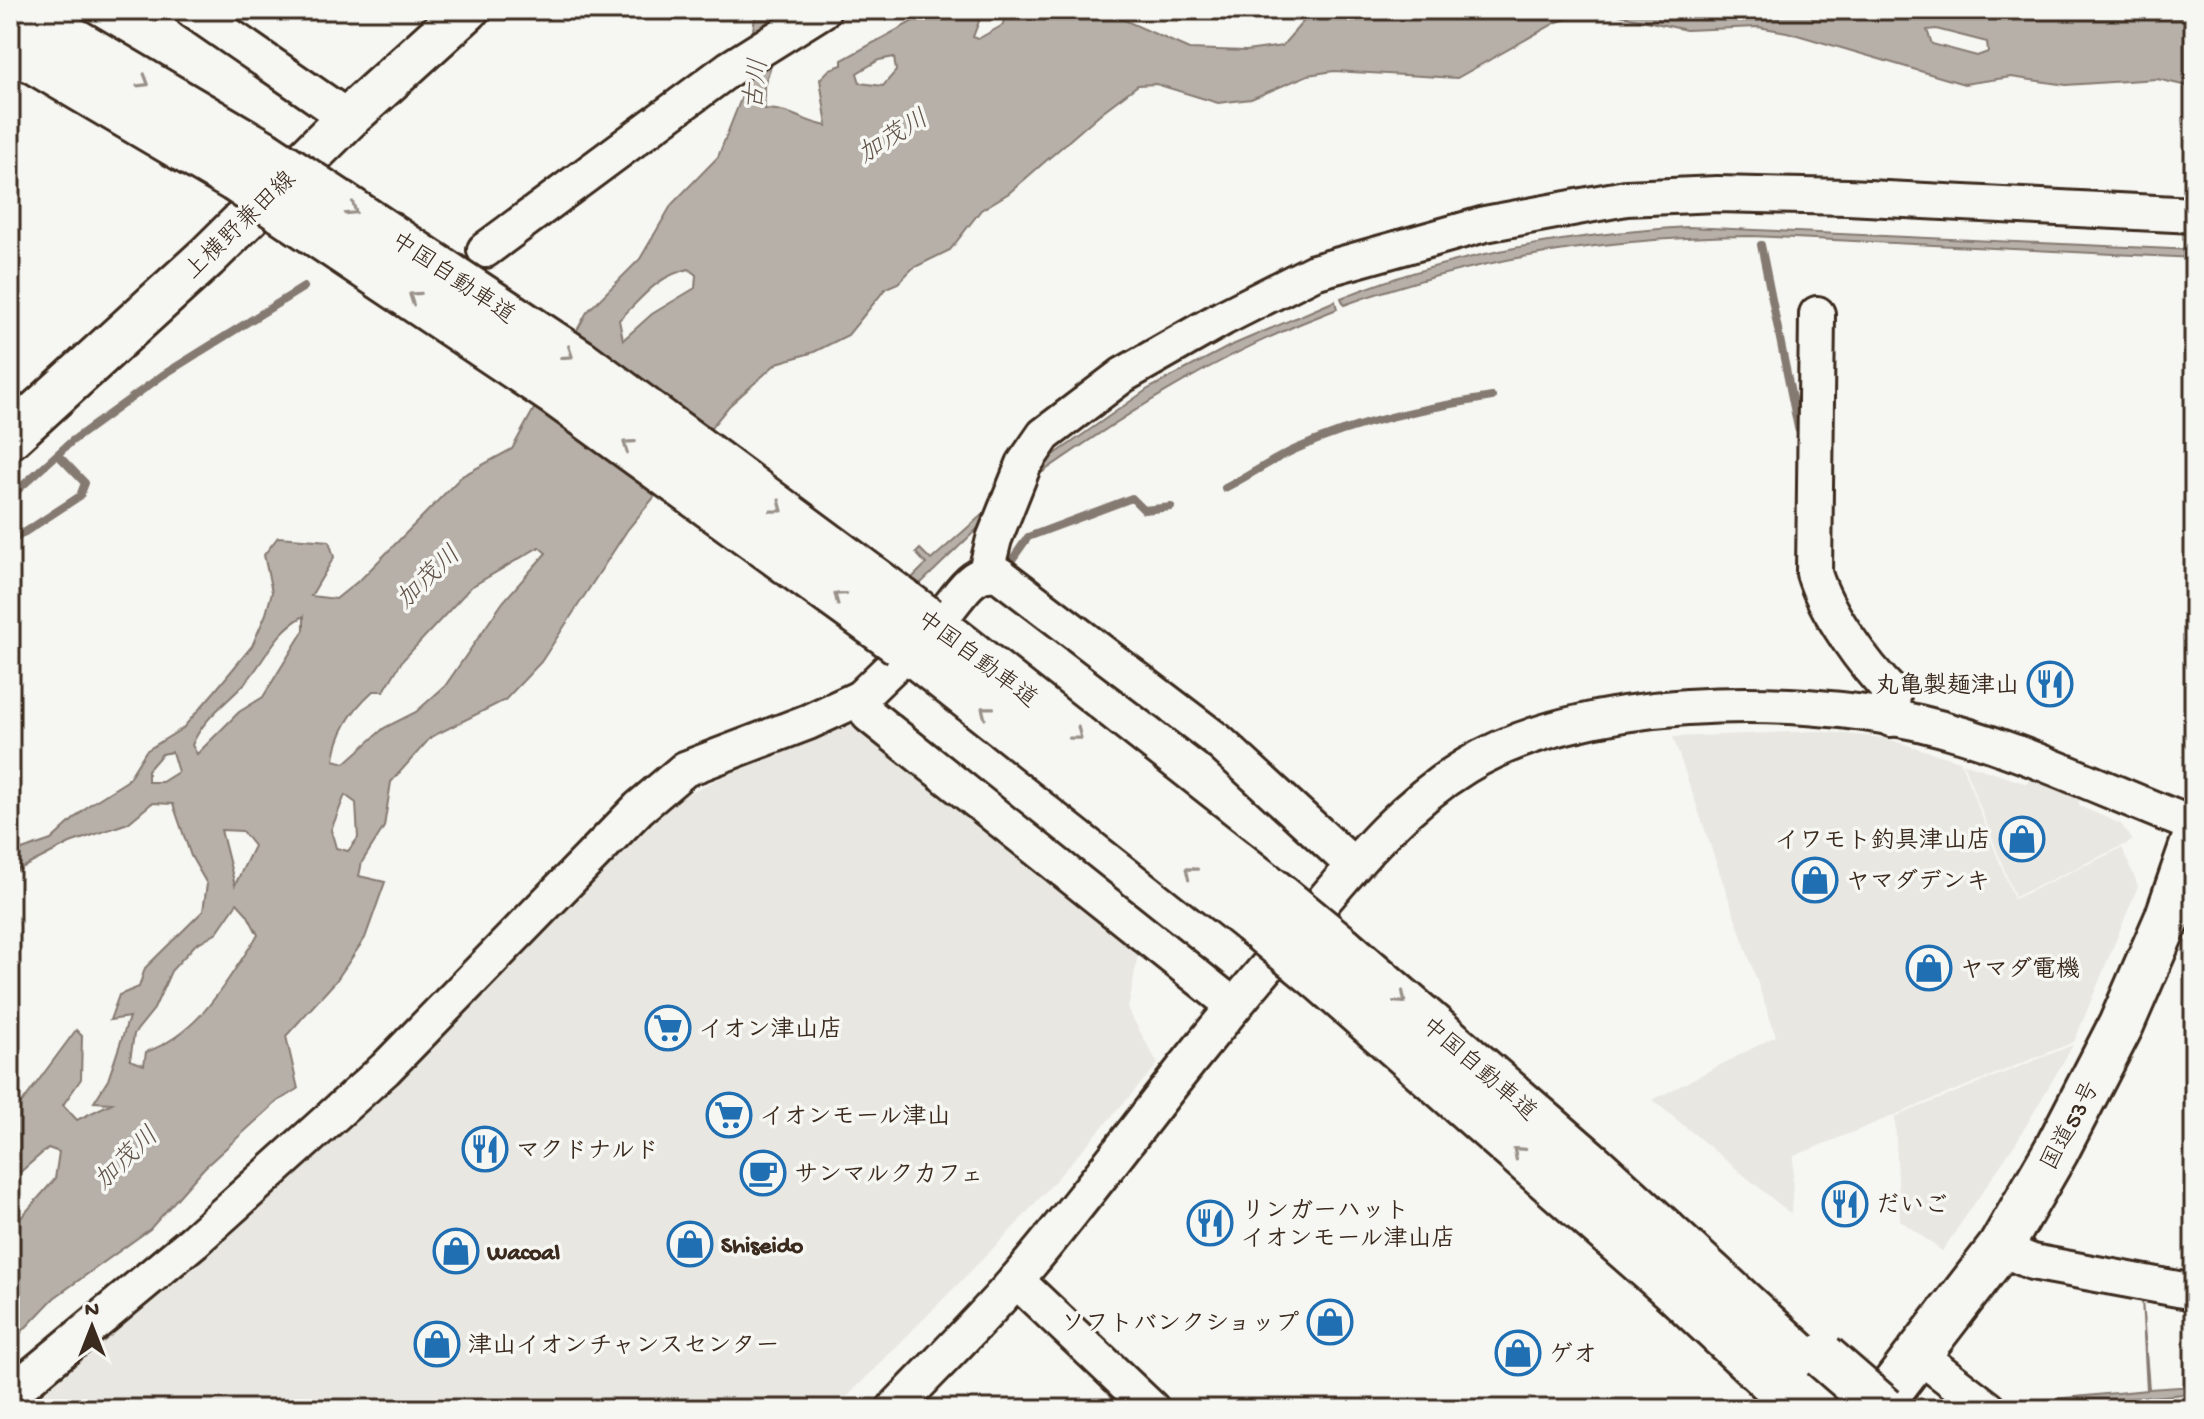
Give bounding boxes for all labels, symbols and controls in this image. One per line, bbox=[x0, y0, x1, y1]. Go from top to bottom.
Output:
water label: 古川 bbox=[739, 57, 777, 112]
one-way arrow bbox=[135, 73, 150, 88]
water label: 加茂川 bbox=[852, 103, 936, 173]
street label: 上横野兼田線 bbox=[179, 165, 303, 287]
one-way arrow bbox=[343, 200, 358, 215]
street label: 中国自動車道 bbox=[384, 227, 520, 332]
one-way arrow bbox=[408, 292, 422, 307]
one-way arrow bbox=[560, 344, 574, 359]
one-way arrow bbox=[622, 440, 637, 455]
one-way arrow bbox=[769, 498, 784, 513]
water label: 加茂川 bbox=[390, 540, 469, 617]
one-way arrow bbox=[833, 593, 847, 607]
street label: 中国自動車道 bbox=[910, 605, 1043, 716]
restaurant icon: 丸亀製麺津山 bbox=[2026, 660, 2074, 708]
place label: 丸亀製麺津山 bbox=[1875, 672, 2019, 702]
one-way arrow bbox=[981, 706, 995, 720]
one-way arrow bbox=[1068, 725, 1083, 739]
shop icon: イワモト釣具津山店 bbox=[1998, 815, 2046, 863]
place label: イワモト釣具津山店 bbox=[1775, 827, 1991, 857]
shop icon: ヤマダデンキ bbox=[1791, 856, 1839, 904]
one-way arrow bbox=[1184, 868, 1199, 882]
place label: ヤマダデンキ bbox=[1846, 868, 1990, 898]
shop icon: ヤマダ電機 bbox=[1905, 944, 1953, 992]
place label: ヤマダ電機 bbox=[1960, 956, 2080, 986]
one-way arrow bbox=[1392, 989, 1407, 1004]
supermarket icon: イオン津山店 bbox=[644, 1004, 692, 1052]
street label: 中国自動車道 bbox=[1414, 1012, 1542, 1129]
place label: イオン津山店 bbox=[699, 1016, 843, 1046]
street label: 国道53号 bbox=[2036, 1077, 2108, 1176]
supermarket icon: イオンモール津山 bbox=[705, 1091, 753, 1139]
place label: イオンモール津山 bbox=[760, 1103, 951, 1133]
water label: 加茂川 bbox=[88, 1121, 167, 1198]
restaurant icon: マクドナルド bbox=[461, 1125, 509, 1173]
place label: マクドナルド bbox=[516, 1138, 659, 1167]
one-way arrow bbox=[1513, 1147, 1528, 1162]
cafe icon: サンマルクカフェ bbox=[739, 1149, 787, 1197]
place label: サンマルクカフェ bbox=[794, 1162, 984, 1191]
restaurant icon: だいご bbox=[1821, 1180, 1869, 1228]
place label: だいご bbox=[1876, 1193, 1948, 1222]
place label: リンガーハット イオンモール津山店 bbox=[1241, 1198, 1456, 1255]
restaurant icon: リンガーハット イオンモール津山店 bbox=[1186, 1199, 1234, 1247]
shop icon: Shiseido bbox=[666, 1220, 714, 1268]
shop icon: Wacoal bbox=[432, 1227, 480, 1275]
place label: Shiseido bbox=[721, 1233, 804, 1262]
place label: Wacoal bbox=[486, 1240, 560, 1269]
north arrow bbox=[52, 1287, 132, 1367]
text: N bbox=[85, 1298, 99, 1324]
shop icon: ソフトバンクショップ bbox=[1306, 1298, 1354, 1346]
place label: ソフトバンクショップ bbox=[1061, 1310, 1299, 1340]
shop icon: 津山イオンチャンスセンター bbox=[413, 1320, 461, 1368]
shop icon: ゲオ bbox=[1494, 1329, 1542, 1377]
place label: 津山イオンチャンスセンター bbox=[468, 1332, 780, 1362]
place label: ゲオ bbox=[1549, 1342, 1597, 1371]

